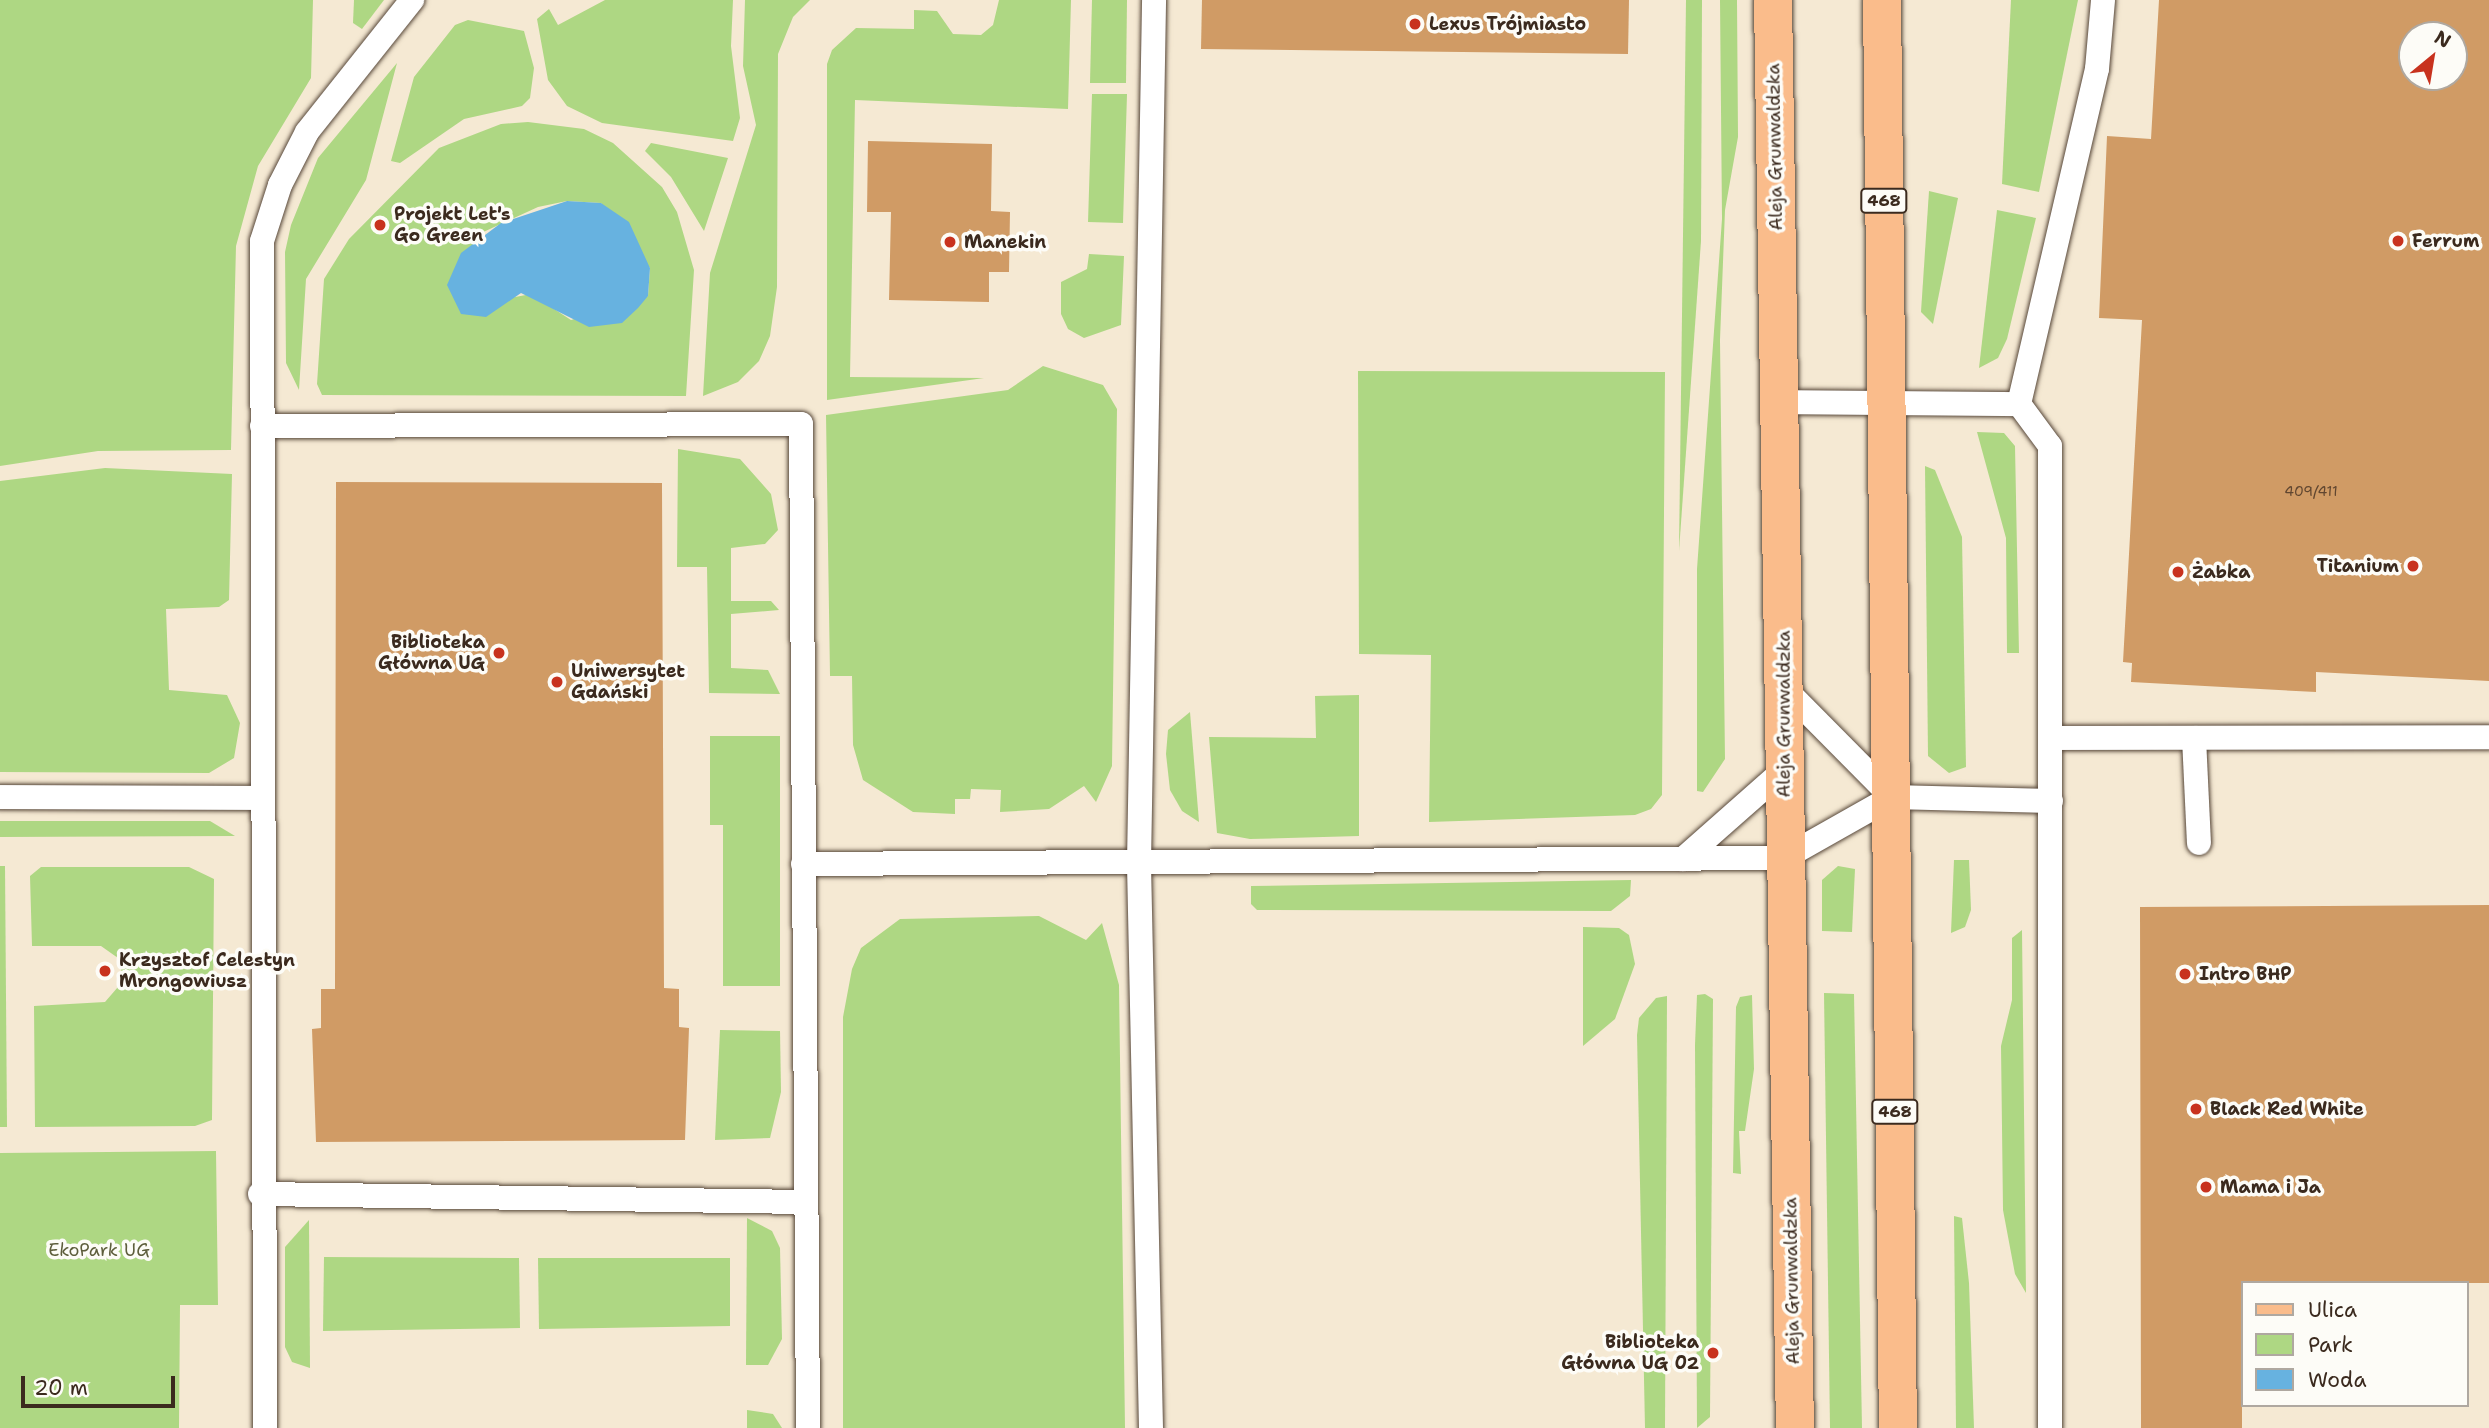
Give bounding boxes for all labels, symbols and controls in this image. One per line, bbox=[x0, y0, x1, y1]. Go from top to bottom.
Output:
place label: Lexus Trójmiasto bbox=[1429, 13, 1586, 35]
marker: Lexus Trójmiasto bbox=[1407, 16, 1423, 32]
north arrow bbox=[2398, 21, 2468, 91]
text: N bbox=[2430, 25, 2456, 54]
street label: Aleja Grunwaldzka bbox=[1763, 63, 1787, 231]
road number: 468 bbox=[1860, 188, 1909, 214]
place label: Projekt Let's Go Green bbox=[394, 204, 511, 246]
marker: Projekt Let's Go Green bbox=[372, 217, 388, 233]
place label: Ferrum bbox=[2412, 230, 2479, 252]
place label: Manekin bbox=[964, 231, 1046, 253]
marker: Ferrum bbox=[2390, 233, 2406, 249]
marker: Manekin bbox=[942, 234, 958, 250]
house number: 409/411 bbox=[2284, 483, 2338, 499]
place label: Titanium bbox=[2317, 555, 2399, 577]
marker: Titanium bbox=[2405, 558, 2421, 574]
place label: Żabka bbox=[2192, 561, 2251, 583]
marker: Żabka bbox=[2170, 564, 2186, 580]
street label: Aleja Grunwaldzka bbox=[1773, 630, 1795, 798]
place label: Biblioteka Główna UG bbox=[378, 632, 485, 674]
marker: Biblioteka Główna UG bbox=[491, 645, 507, 661]
place label: Uniwersytet Gdański bbox=[571, 661, 685, 704]
marker: Uniwersytet Gdański bbox=[549, 674, 565, 690]
place label: Krzysztof Celestyn Mrongowiusz bbox=[119, 950, 295, 992]
marker: Krzysztof Celestyn Mrongowiusz bbox=[97, 963, 113, 979]
place label: Intro BHP bbox=[2199, 963, 2292, 985]
marker: Intro BHP bbox=[2177, 966, 2193, 982]
place label: Black Red White bbox=[2210, 1098, 2364, 1120]
road number: 468 bbox=[1870, 1100, 1920, 1124]
marker: Black Red White bbox=[2188, 1101, 2204, 1117]
place label: Mama i Ja bbox=[2220, 1176, 2321, 1198]
marker: Mama i Ja bbox=[2198, 1179, 2214, 1195]
street label: Aleja Grunwaldzka bbox=[1780, 1197, 1804, 1365]
park label: EkoPark UG bbox=[48, 1239, 150, 1261]
legend bbox=[2240, 1281, 2468, 1407]
text: Ulica bbox=[2308, 1296, 2357, 1324]
text: Park bbox=[2308, 1331, 2353, 1359]
place label: Biblioteka Główna UG 02 bbox=[1561, 1332, 1699, 1374]
marker: Biblioteka Główna UG 02 bbox=[1705, 1345, 1721, 1361]
scale bar bbox=[24, 1362, 178, 1406]
text: Woda bbox=[2308, 1366, 2366, 1394]
text: 20 m bbox=[34, 1374, 88, 1402]

